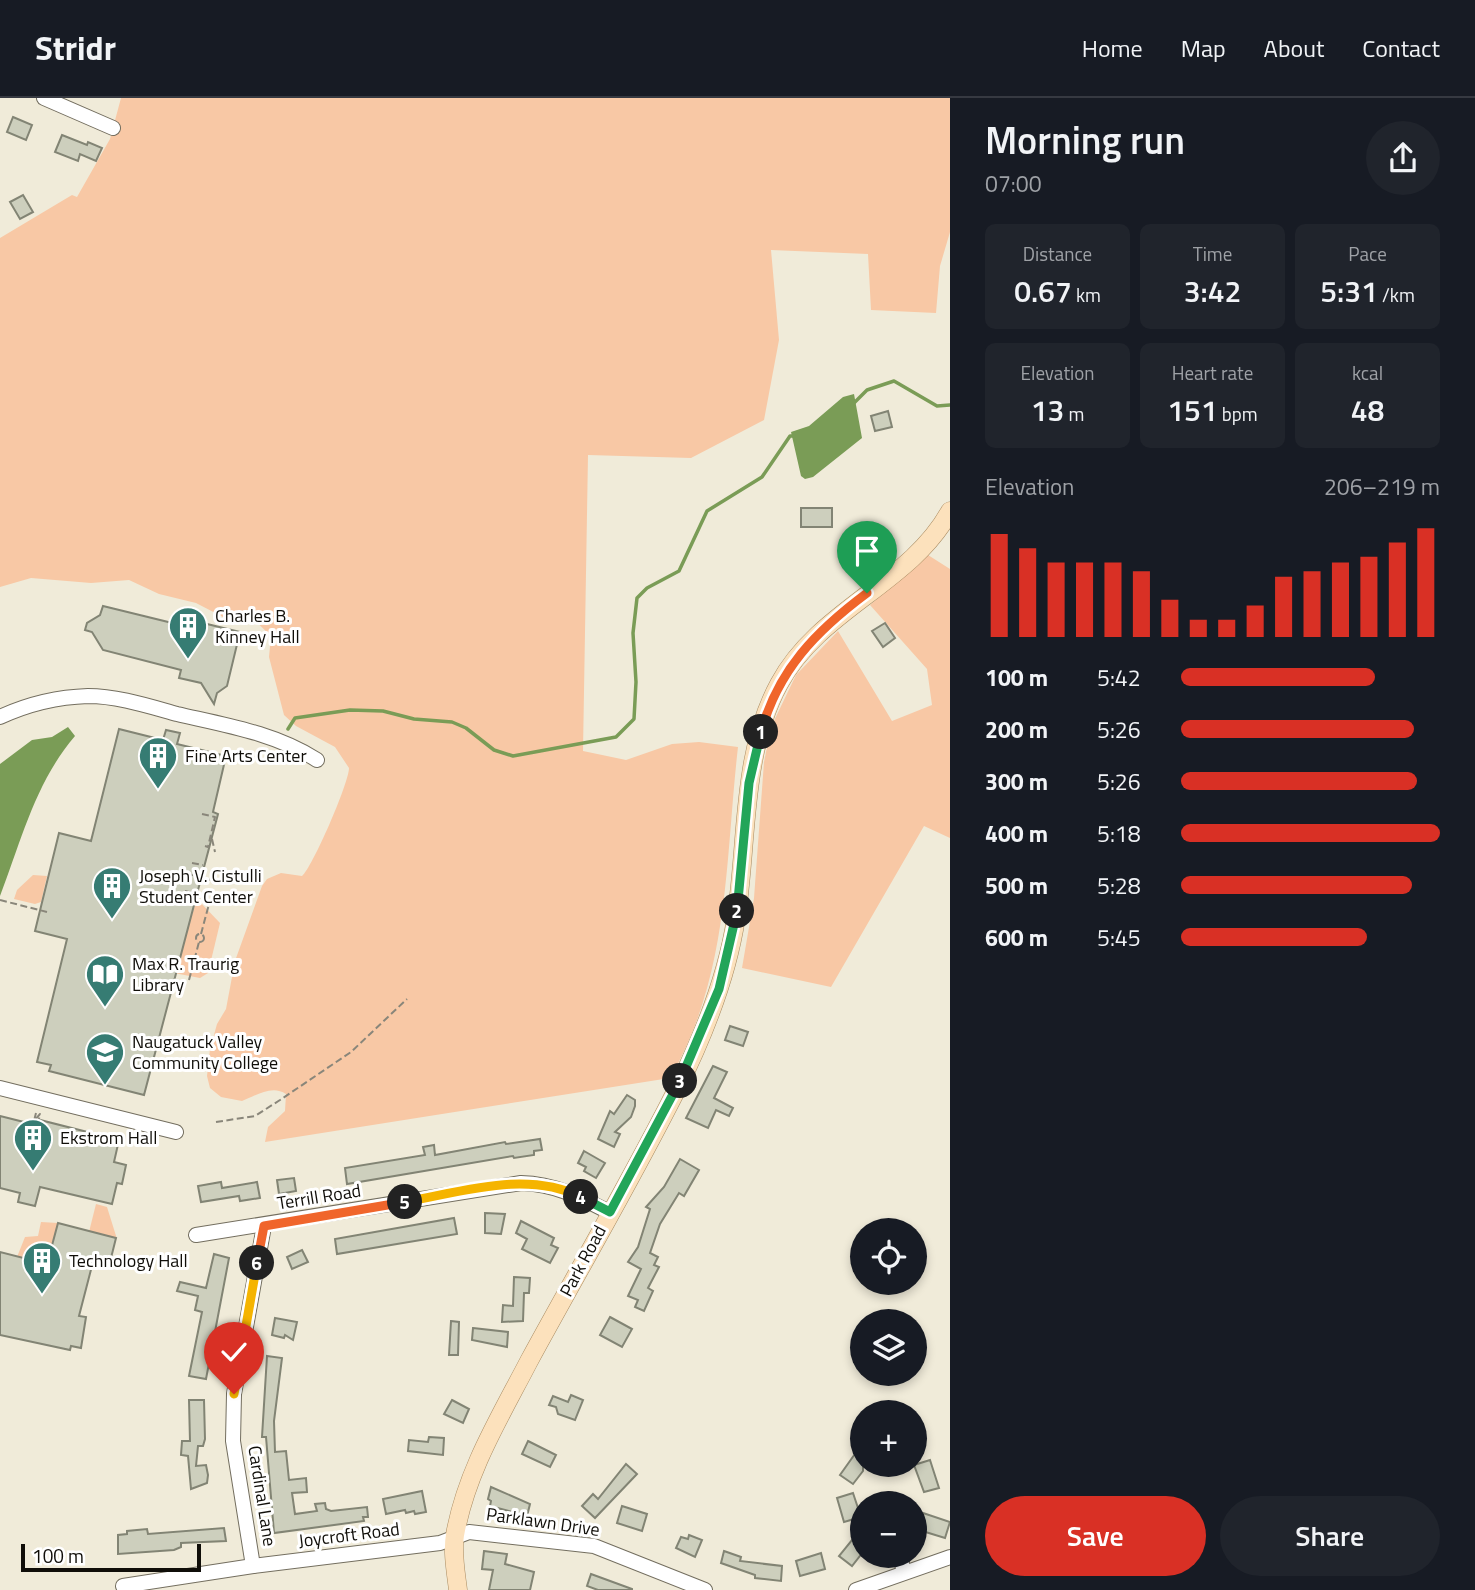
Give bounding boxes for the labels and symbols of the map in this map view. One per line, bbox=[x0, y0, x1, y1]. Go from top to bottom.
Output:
pin bbox=[837, 521, 897, 593]
place label: Charles B. Kinney Hall bbox=[215, 602, 300, 650]
building icon: Charles B. Kinney Hall bbox=[167, 605, 209, 660]
pin: 1 bbox=[744, 714, 778, 750]
building icon: Fine Arts Center bbox=[137, 735, 179, 790]
place label: Fine Arts Center bbox=[185, 742, 307, 769]
place label: Joseph V. Cistulli Student Center bbox=[139, 862, 262, 910]
building icon: Joseph V. Cistulli Student Center bbox=[91, 865, 133, 920]
pin: 2 bbox=[720, 894, 754, 928]
place label: Max R. Traurig Library bbox=[132, 950, 239, 998]
library icon: Max R. Traurig Library bbox=[84, 953, 126, 1008]
place label: Naugatuck Valley Community College bbox=[132, 1028, 278, 1076]
school or university icon: Naugatuck Valley Community College bbox=[84, 1031, 126, 1086]
pin: 3 bbox=[662, 1063, 698, 1098]
building icon: Ekstrom Hall bbox=[12, 1117, 54, 1172]
place label: Ekstrom Hall bbox=[60, 1124, 157, 1151]
street label: Terrill Road bbox=[275, 1177, 363, 1216]
pin: 4 bbox=[564, 1180, 598, 1214]
pin: 5 bbox=[388, 1184, 422, 1220]
street label: Park Road bbox=[552, 1220, 613, 1301]
building icon: Technology Hall bbox=[21, 1240, 63, 1295]
pin: 6 bbox=[240, 1246, 274, 1280]
place label: Technology Hall bbox=[69, 1247, 188, 1274]
pin bbox=[204, 1322, 264, 1394]
street label: Cardinal Lane bbox=[241, 1444, 284, 1548]
street label: Parklawn Drive bbox=[485, 1500, 602, 1543]
street label: Joycroft Road bbox=[297, 1515, 401, 1554]
scale bar bbox=[21, 1541, 201, 1573]

